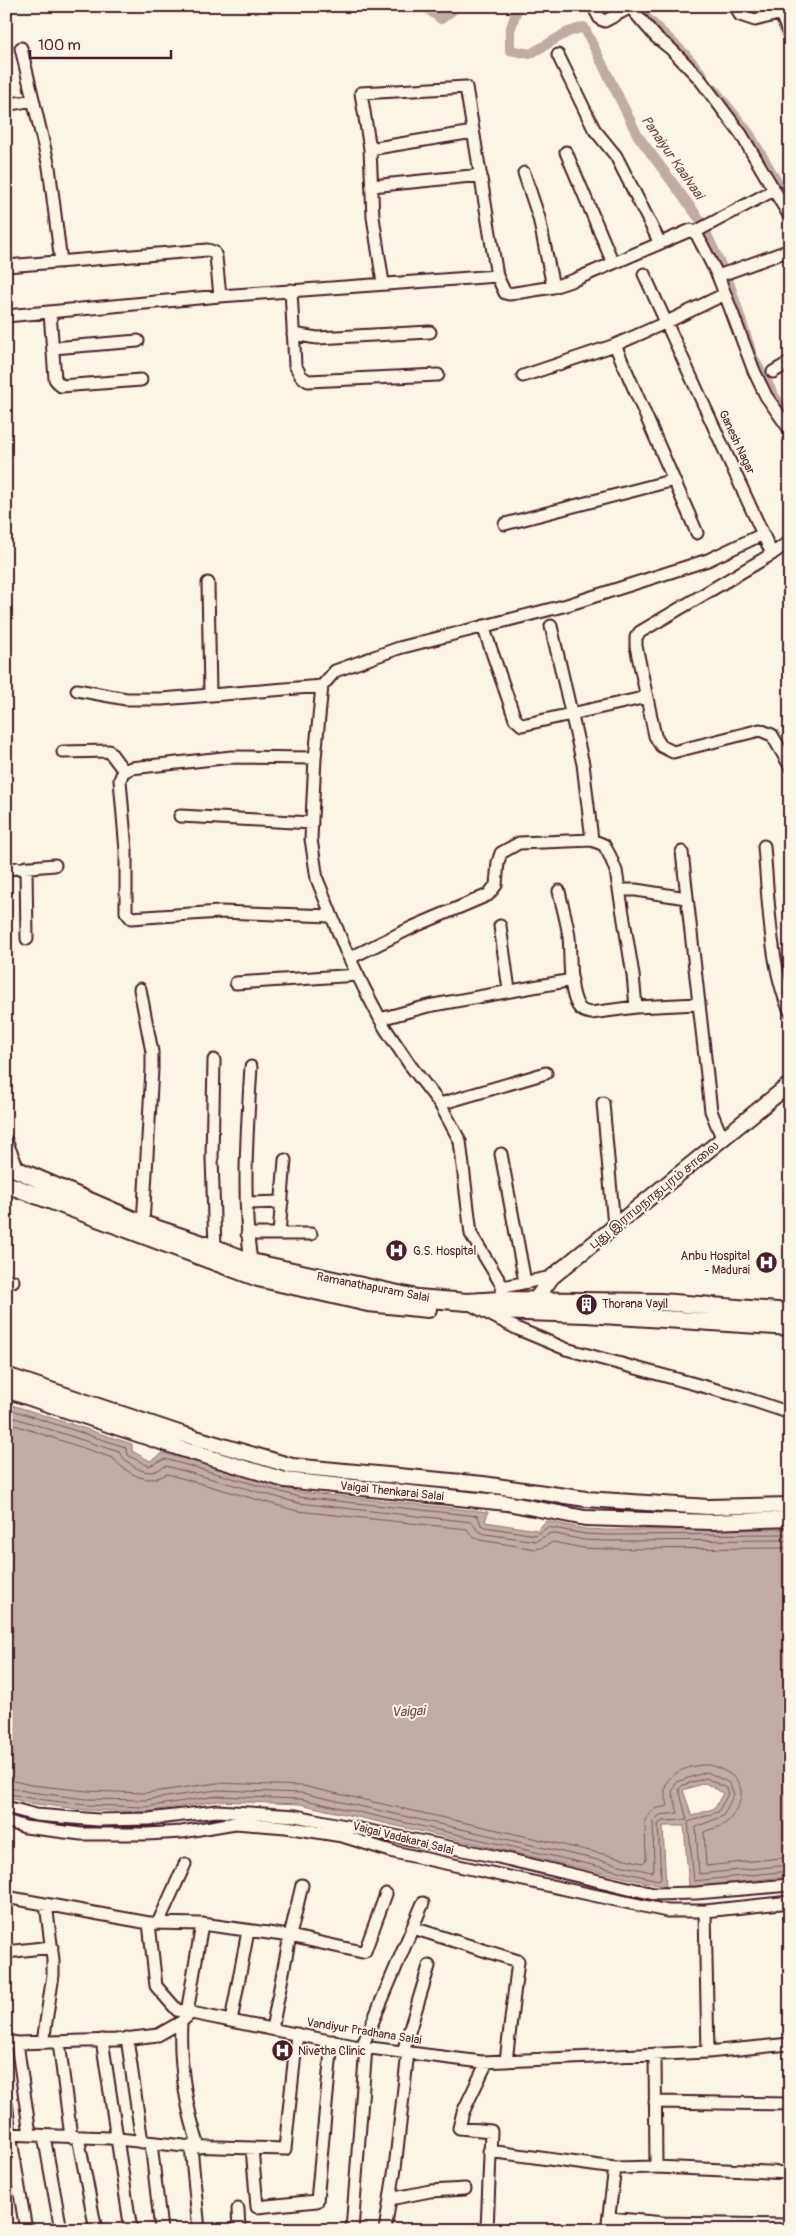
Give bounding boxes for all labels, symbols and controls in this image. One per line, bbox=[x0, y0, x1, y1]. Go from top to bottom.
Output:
scale bar bbox=[30, 28, 171, 60]
text: 100 m bbox=[38, 36, 81, 55]
water label: Panaiyur Kaalvaai bbox=[638, 112, 709, 204]
street label: Ganesh Nagar bbox=[715, 408, 758, 477]
street label: புது இராமநாதபுரம் சாலை bbox=[586, 1138, 722, 1252]
hospital icon: G.S. Hospital bbox=[385, 1239, 409, 1263]
place label: G.S. Hospital bbox=[413, 1244, 476, 1259]
place label: Anbu Hospital - Madurai bbox=[680, 1249, 750, 1278]
hospital icon: Anbu Hospital - Madurai bbox=[754, 1251, 778, 1275]
street label: Ramanathapuram Salai bbox=[315, 1269, 431, 1306]
building icon: Thorana Vayil bbox=[574, 1292, 598, 1316]
place label: Thorana Vayil bbox=[602, 1297, 668, 1312]
street label: Vaigai Thenkarai Salai bbox=[339, 1479, 445, 1504]
water label: Vaigai bbox=[391, 1702, 428, 1721]
street label: Vaigai Vadakarai Salai bbox=[351, 1819, 455, 1858]
street label: Vandiyur Pradhana Salai bbox=[305, 2015, 423, 2048]
hospital icon: Nivetha Clinic bbox=[270, 2039, 294, 2063]
place label: Nivetha Clinic bbox=[298, 2044, 366, 2059]

